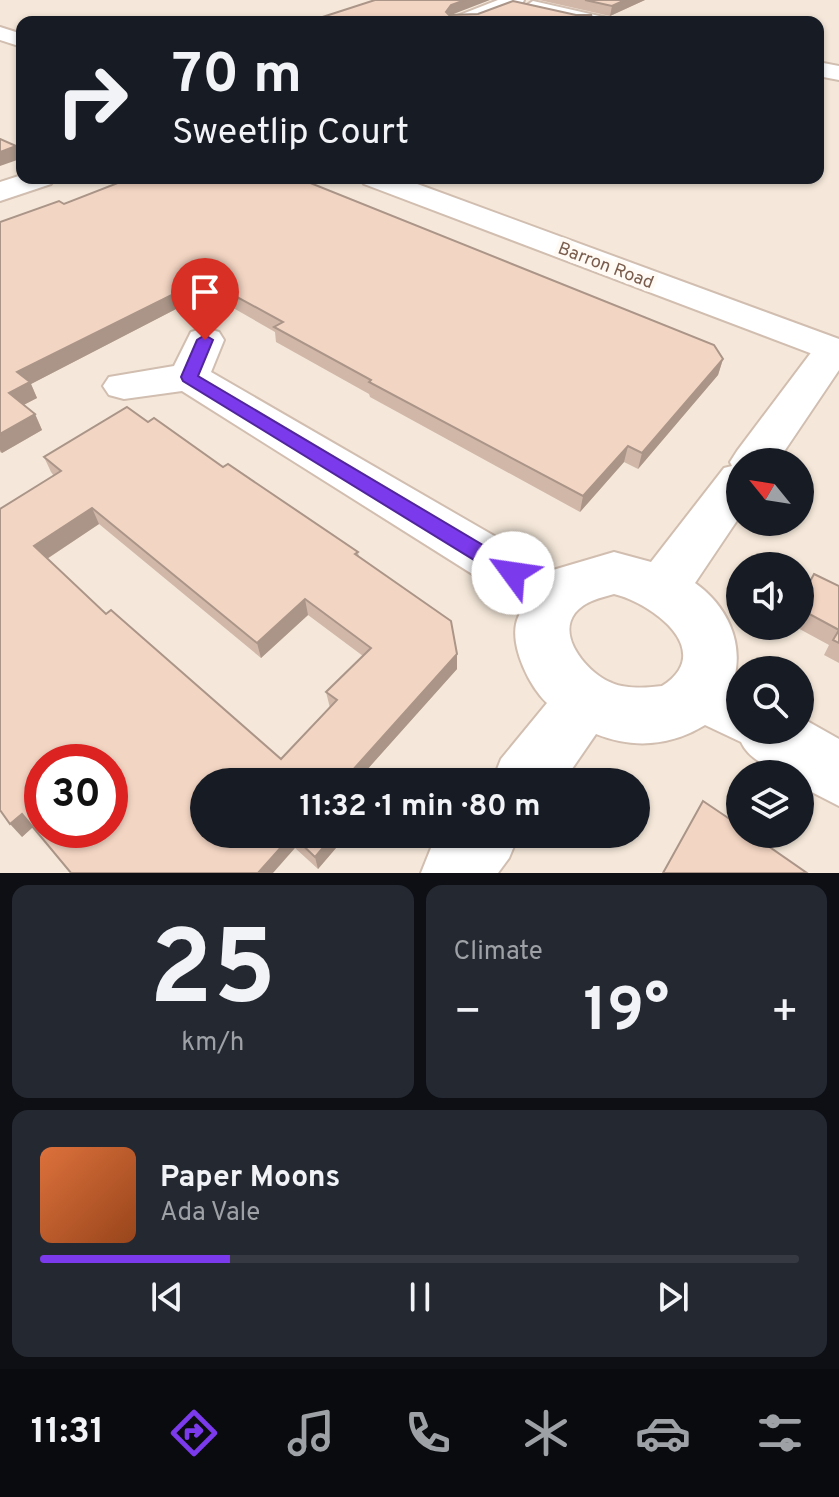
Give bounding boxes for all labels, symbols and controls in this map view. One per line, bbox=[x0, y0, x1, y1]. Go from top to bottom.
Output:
text: 70 m bbox=[172, 42, 302, 112]
icon: right bbox=[40, 48, 144, 152]
text: Sweetlip Court bbox=[172, 111, 409, 157]
street label: Barron Road bbox=[554, 238, 657, 295]
pin bbox=[171, 258, 239, 340]
icon: arrive bbox=[183, 270, 227, 314]
north arrow bbox=[726, 448, 814, 536]
map controls bbox=[726, 448, 814, 848]
position arrow bbox=[471, 531, 555, 615]
button: sound bbox=[726, 552, 814, 640]
button: search bbox=[726, 656, 814, 744]
speed limit sign: 30 bbox=[24, 744, 128, 848]
button: layers bbox=[726, 760, 814, 848]
text: 11:32 · 1 min · 80 m bbox=[300, 789, 540, 826]
text: 25 bbox=[149, 909, 276, 1041]
text: Climate bbox=[454, 936, 543, 969]
text: 19° bbox=[583, 976, 669, 1052]
text: − bbox=[454, 986, 482, 1042]
text: + bbox=[771, 986, 799, 1042]
text: km/h bbox=[181, 1027, 244, 1060]
text: Paper Moons bbox=[160, 1160, 340, 1197]
text: Ada Vale bbox=[160, 1197, 260, 1230]
icon: previous bbox=[145, 1275, 189, 1319]
icon: pause bbox=[398, 1275, 442, 1319]
icon: next bbox=[651, 1275, 695, 1319]
icon: directions bbox=[166, 1405, 222, 1461]
icon: music bbox=[283, 1405, 339, 1461]
icon: phone bbox=[400, 1405, 456, 1461]
icon: climate bbox=[518, 1405, 574, 1461]
icon: car bbox=[635, 1405, 691, 1461]
icon: filters bbox=[752, 1405, 808, 1461]
text: 11:31 bbox=[31, 1410, 104, 1456]

